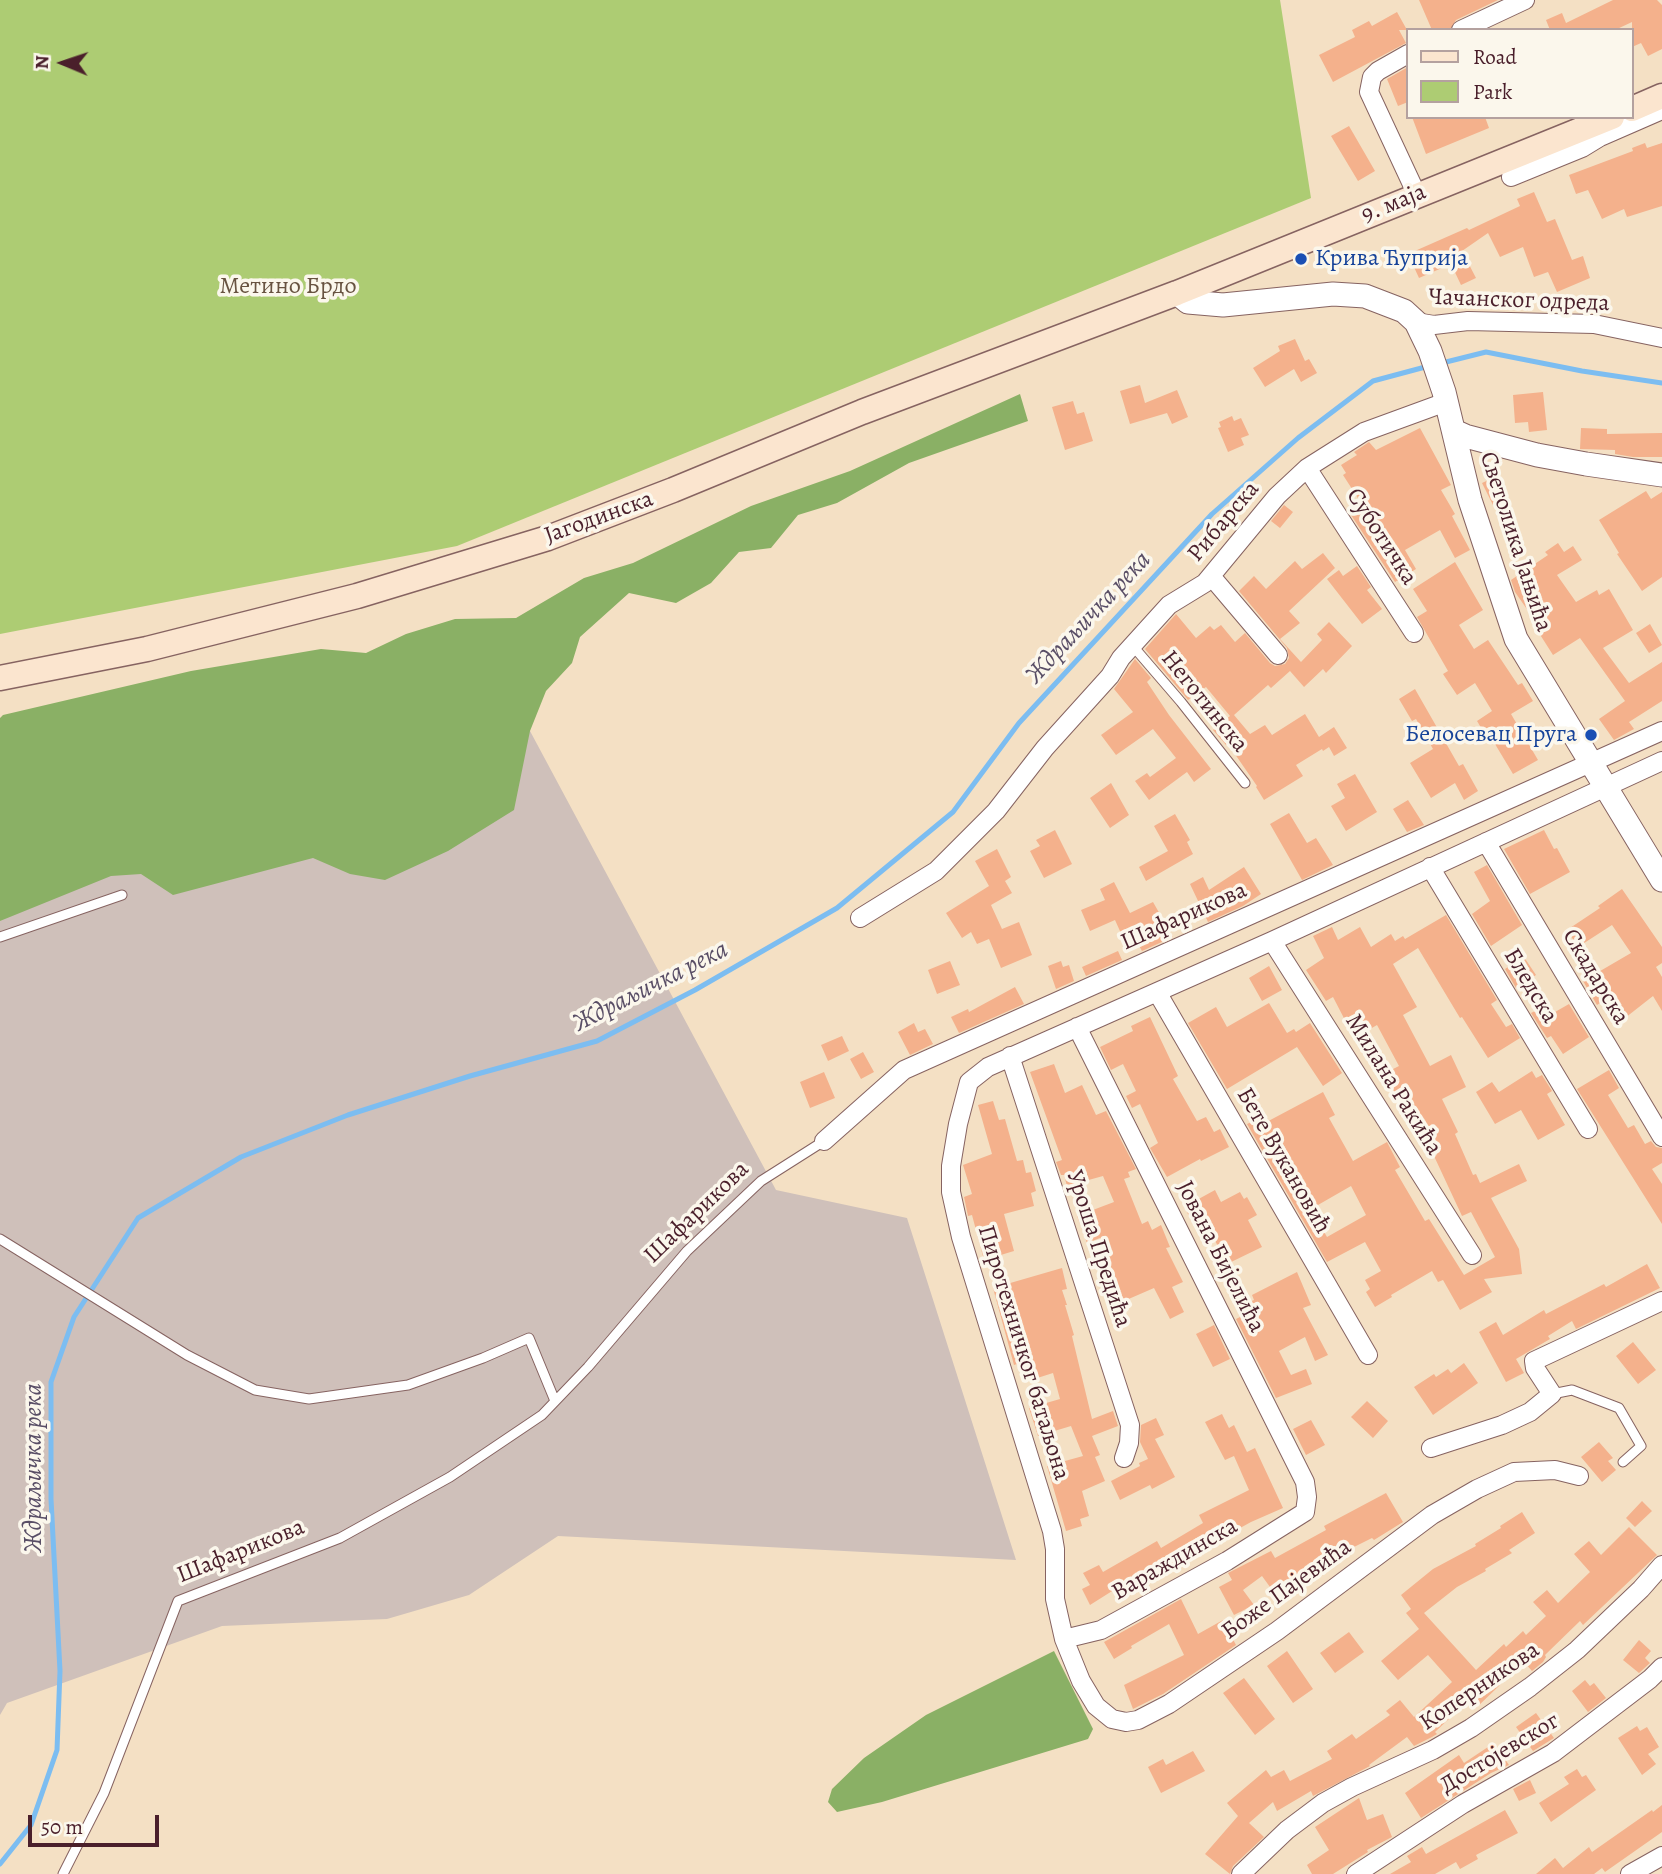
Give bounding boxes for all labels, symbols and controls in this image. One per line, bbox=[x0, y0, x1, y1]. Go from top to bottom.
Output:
north arrow bbox=[28, 28, 98, 98]
legend bbox=[1406, 28, 1634, 119]
text: Road bbox=[1473, 43, 1517, 71]
text: N bbox=[29, 55, 55, 70]
text: Park bbox=[1473, 78, 1512, 106]
street label: 9. маја bbox=[1357, 178, 1431, 230]
place label: Крива Ћуприја bbox=[1315, 245, 1468, 273]
marker: Крива Ћуприја bbox=[1293, 251, 1309, 267]
park label: Метино Брдо bbox=[219, 273, 357, 301]
street label: Чачанског одреда bbox=[1428, 283, 1610, 319]
street label: Светолика Јањића bbox=[1472, 449, 1558, 635]
street label: Рибарска bbox=[1182, 476, 1266, 568]
street label: Суботичка bbox=[1339, 483, 1423, 591]
street label: Јагодинска bbox=[541, 485, 657, 551]
water label: Ждраљичка река bbox=[1020, 545, 1158, 691]
street label: Неготинска bbox=[1154, 645, 1254, 759]
place label: Белосевац Пруга bbox=[1405, 721, 1577, 749]
marker: Белосевац Пруга bbox=[1583, 727, 1599, 743]
street label: Шафарикова bbox=[1116, 876, 1252, 958]
street label: Скадарска bbox=[1555, 924, 1635, 1030]
water label: Ждраљичка река bbox=[568, 935, 734, 1039]
street label: Бледска bbox=[1496, 943, 1564, 1029]
street label: Милана Ракића bbox=[1338, 1009, 1448, 1161]
street label: Бете Вукановић bbox=[1230, 1083, 1336, 1239]
street label: Шафарикова bbox=[638, 1156, 756, 1270]
street label: Уроша Предића bbox=[1059, 1167, 1137, 1331]
street label: Јована Бијелића bbox=[1169, 1176, 1271, 1338]
street label: Пиротехничког батаљона bbox=[970, 1222, 1076, 1484]
water label: Ждраљичка река bbox=[19, 1383, 51, 1553]
street label: Вараждинска bbox=[1107, 1512, 1243, 1608]
street label: Шафарикова bbox=[173, 1513, 309, 1591]
street label: Боже Пајевића bbox=[1217, 1533, 1357, 1647]
street label: Коперникова bbox=[1415, 1636, 1545, 1738]
street label: Достојевског bbox=[1435, 1707, 1565, 1801]
scale bar bbox=[32, 1800, 163, 1844]
text: 50 m bbox=[41, 1813, 83, 1841]

